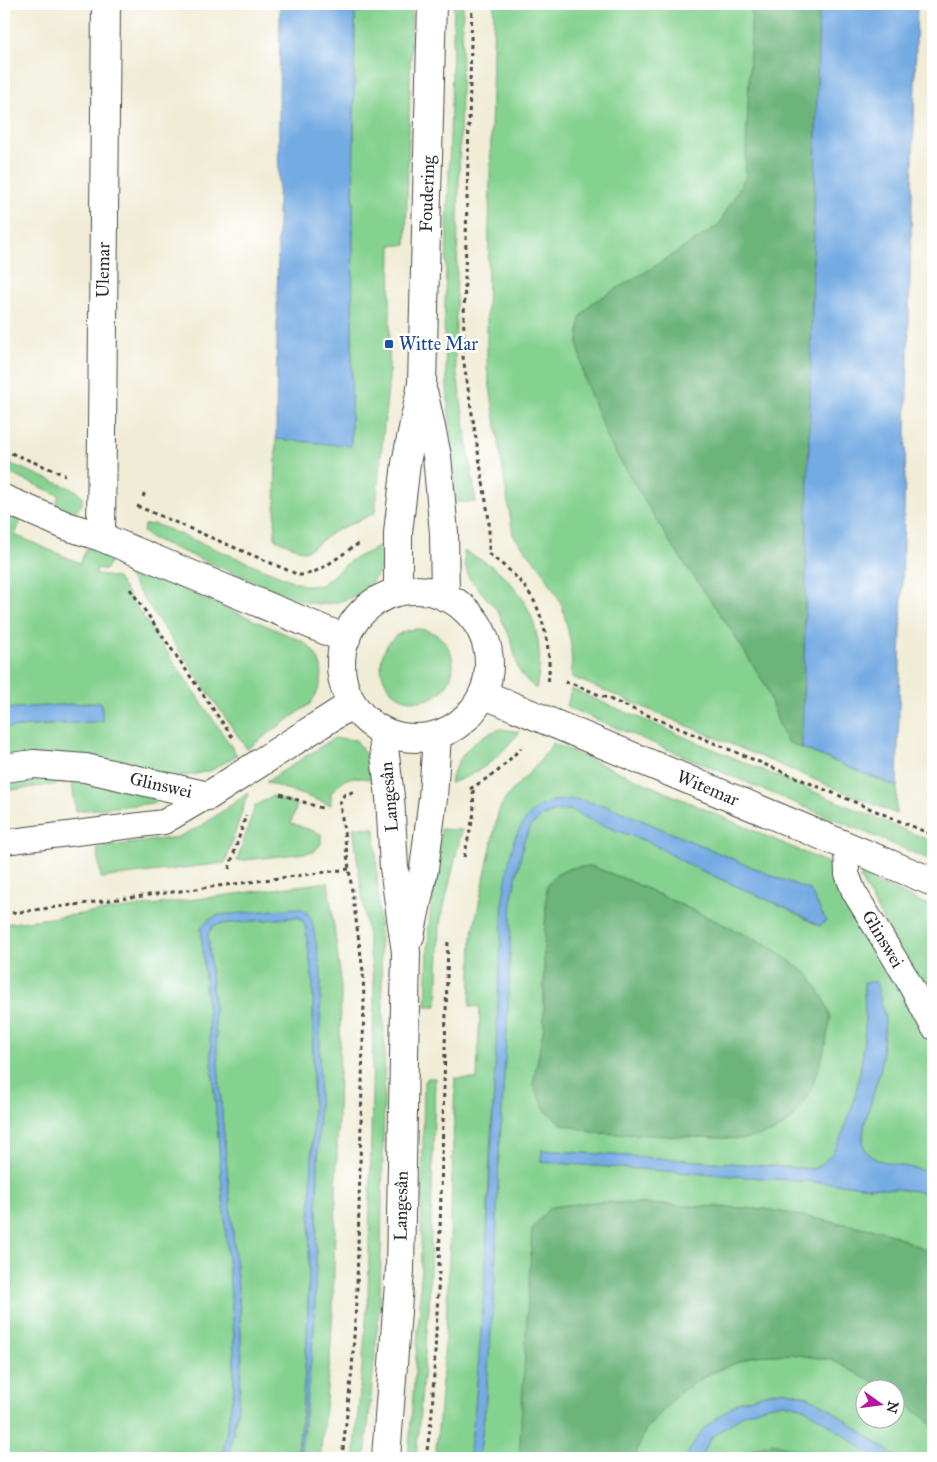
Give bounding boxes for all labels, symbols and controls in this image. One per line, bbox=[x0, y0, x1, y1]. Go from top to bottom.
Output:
street label: Foudering bbox=[415, 155, 440, 233]
street label: Ulemar bbox=[92, 242, 114, 298]
place label: Witte Mar bbox=[399, 333, 478, 355]
marker: Witte Mar bbox=[383, 338, 395, 350]
street label: Langesân bbox=[375, 761, 404, 833]
street label: Witemar bbox=[674, 765, 743, 811]
street label: Glinswei bbox=[128, 767, 194, 803]
street label: Glinswei bbox=[857, 906, 909, 972]
street label: Langesân bbox=[389, 1170, 414, 1241]
north arrow bbox=[854, 1380, 904, 1430]
text: N bbox=[882, 1399, 902, 1415]

